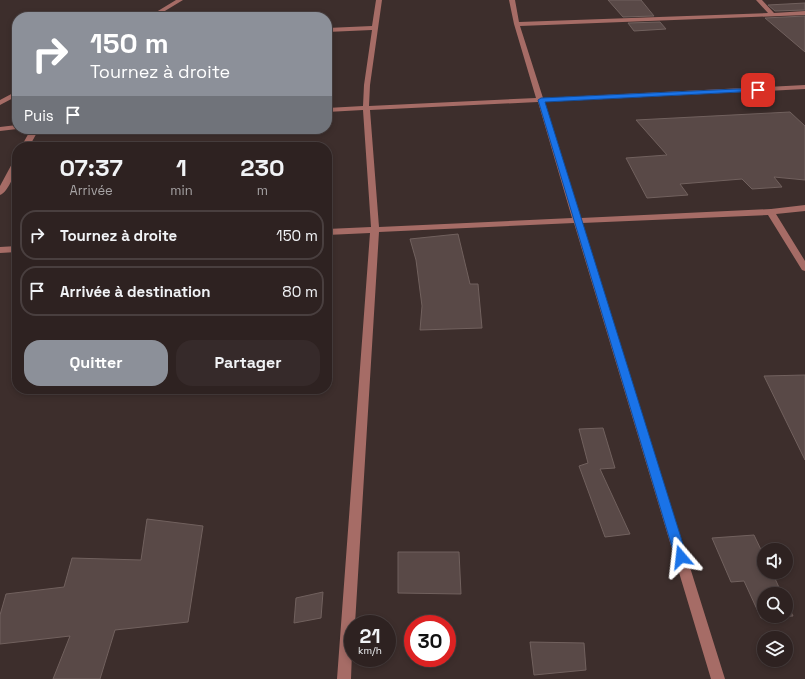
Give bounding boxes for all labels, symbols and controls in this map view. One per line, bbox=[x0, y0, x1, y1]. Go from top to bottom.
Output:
text: 150 m bbox=[90, 25, 169, 61]
icon: right bbox=[24, 28, 76, 80]
text: Tournez à droite bbox=[90, 60, 230, 83]
pin bbox=[741, 73, 775, 107]
icon: arrive bbox=[747, 79, 769, 101]
icon: arrive bbox=[62, 104, 84, 126]
text: Puis bbox=[24, 106, 54, 125]
text: 07:37 bbox=[59, 152, 123, 183]
text: 1 bbox=[176, 152, 187, 183]
text: 230 bbox=[240, 152, 285, 183]
text: Arrivée bbox=[70, 182, 113, 199]
text: min bbox=[170, 182, 193, 199]
text: m bbox=[257, 182, 268, 199]
icon: right bbox=[26, 224, 48, 246]
text: Tournez à droite bbox=[60, 226, 177, 245]
text: 150 m bbox=[276, 226, 318, 245]
icon: arrive bbox=[26, 280, 48, 302]
text: Arrivée à destination bbox=[60, 282, 210, 301]
text: 80 m bbox=[282, 282, 318, 301]
button: Quitter bbox=[24, 340, 168, 386]
button: Partager bbox=[176, 340, 320, 386]
position arrow bbox=[660, 536, 702, 578]
map controls bbox=[757, 543, 793, 667]
button: sound bbox=[757, 543, 793, 579]
button: search bbox=[757, 587, 793, 623]
speed limit sign: 30 bbox=[404, 615, 456, 667]
text: 21 bbox=[360, 623, 380, 649]
button: layers bbox=[757, 631, 793, 667]
text: km/h bbox=[358, 644, 382, 657]

